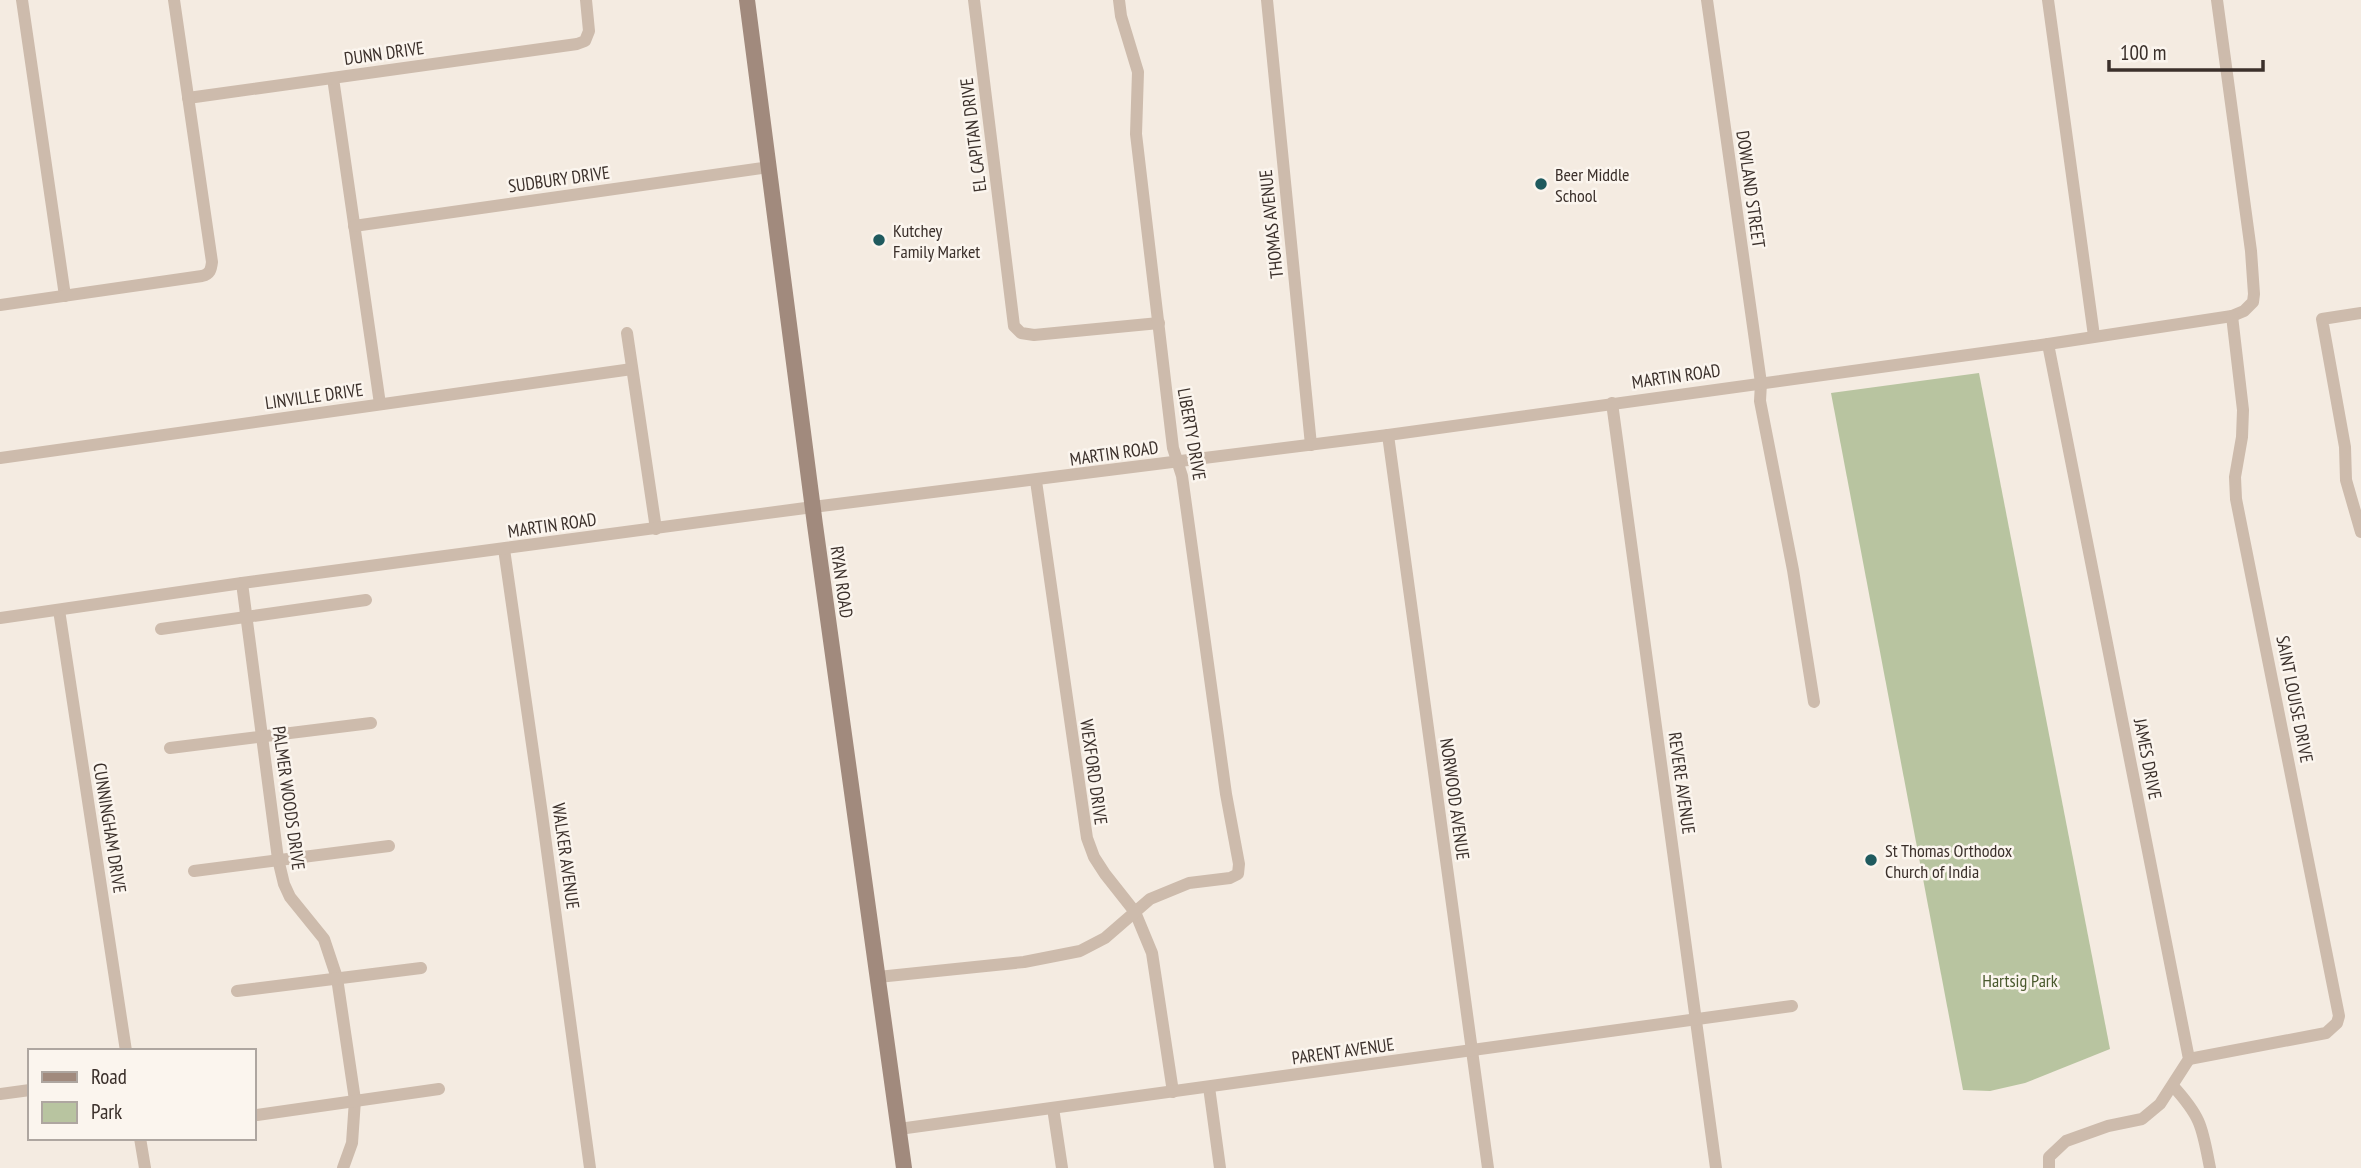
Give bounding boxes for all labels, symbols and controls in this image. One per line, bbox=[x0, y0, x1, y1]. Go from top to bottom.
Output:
scale bar bbox=[2109, 28, 2263, 72]
street label: DUNN DRIVE bbox=[343, 36, 425, 70]
text: 100 m bbox=[2120, 39, 2166, 66]
street label: EL CAPITAN DRIVE bbox=[955, 77, 991, 193]
street label: DOWLAND STREET bbox=[1731, 129, 1771, 249]
street label: SUDBURY DRIVE bbox=[507, 160, 611, 198]
place label: Beer Middle School bbox=[1555, 163, 1630, 207]
street label: THOMAS AVENUE bbox=[1254, 168, 1288, 280]
marker: Beer Middle School bbox=[1533, 176, 1549, 192]
place label: Kutchey Family Market bbox=[893, 219, 980, 263]
marker: Kutchey Family Market bbox=[871, 232, 887, 248]
street label: MARTIN ROAD bbox=[1630, 358, 1722, 394]
street label: LINVILLE DRIVE bbox=[264, 378, 364, 414]
street label: LIBERTY DRIVE bbox=[1173, 386, 1211, 482]
street label: MARTIN ROAD bbox=[1068, 435, 1160, 471]
street label: MARTIN ROAD bbox=[506, 507, 598, 543]
street label: RYAN ROAD bbox=[826, 544, 858, 620]
street label: SAINT LOUISE DRIVE bbox=[2271, 634, 2319, 764]
street label: JAMES DRIVE bbox=[2129, 716, 2167, 801]
street label: WEXFORD DRIVE bbox=[1075, 718, 1113, 826]
street label: PALMER WOODS DRIVE bbox=[267, 724, 311, 872]
street label: REVERE AVENUE bbox=[1663, 731, 1701, 835]
street label: NORWOOD AVENUE bbox=[1435, 737, 1475, 861]
street label: CUNNINGHAM DRIVE bbox=[88, 761, 132, 895]
street label: WALKER AVENUE bbox=[547, 801, 585, 911]
place label: St Thomas Orthodox Church of India bbox=[1885, 839, 2013, 883]
marker: St Thomas Orthodox Church of India bbox=[1863, 852, 1879, 868]
park label: Hartsig Park bbox=[1982, 969, 2058, 992]
street label: PARENT AVENUE bbox=[1290, 1032, 1396, 1070]
legend bbox=[28, 1049, 256, 1140]
text: Road bbox=[91, 1063, 127, 1090]
text: Park bbox=[91, 1098, 122, 1125]

